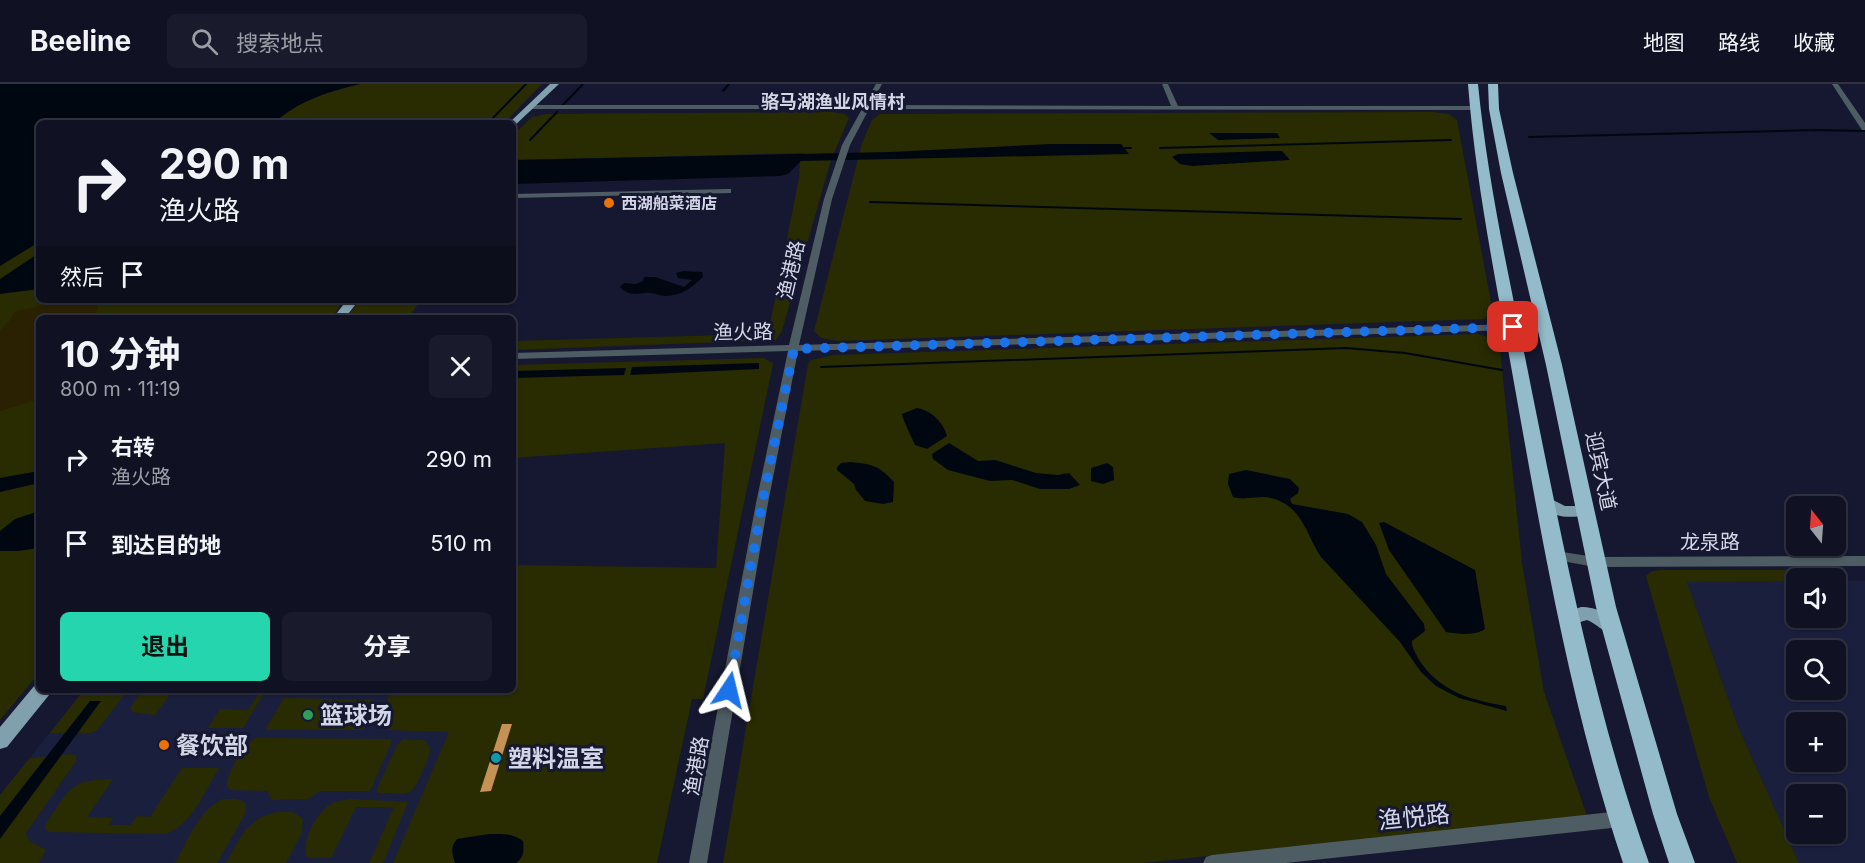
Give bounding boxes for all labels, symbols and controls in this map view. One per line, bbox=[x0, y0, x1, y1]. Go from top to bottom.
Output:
search box bbox=[167, 14, 587, 68]
text: Beeline bbox=[30, 24, 131, 58]
icon: search bbox=[188, 25, 221, 58]
text: 搜索地点 bbox=[236, 30, 324, 56]
text: 地图 bbox=[1643, 30, 1685, 55]
text: 路线 bbox=[1718, 30, 1760, 55]
text: 收藏 bbox=[1793, 30, 1835, 55]
district label: 骆马湖渔业风情村 bbox=[761, 91, 905, 112]
text: 290 m bbox=[159, 138, 289, 189]
icon: right bbox=[60, 144, 138, 222]
place label: 西湖船菜酒店 bbox=[621, 193, 717, 213]
text: 渔火路 bbox=[159, 194, 240, 227]
marker: 西湖船菜酒店 bbox=[602, 196, 616, 210]
street label: 渔港路 bbox=[773, 238, 809, 302]
icon: arrive bbox=[116, 258, 149, 291]
text: 然后 bbox=[60, 264, 104, 290]
pin bbox=[1487, 301, 1538, 352]
icon: arrive bbox=[1496, 310, 1529, 343]
street label: 渔火路 bbox=[713, 319, 773, 345]
text: 10 分钟 bbox=[60, 332, 180, 376]
button: close bbox=[429, 335, 492, 398]
text: 800 m · 11:19 bbox=[60, 377, 180, 401]
street label: 迎宾大道 bbox=[1581, 429, 1621, 513]
text: 右转 bbox=[111, 434, 155, 460]
icon: right bbox=[60, 443, 93, 476]
text: 290 m bbox=[426, 446, 492, 472]
text: 渔火路 bbox=[111, 465, 171, 489]
north arrow bbox=[1786, 496, 1846, 556]
map controls bbox=[1786, 496, 1846, 844]
icon: arrive bbox=[60, 527, 93, 560]
text: 510 m bbox=[430, 530, 492, 556]
street label: 龙泉路 bbox=[1680, 530, 1740, 554]
text: 到达目的地 bbox=[111, 532, 221, 558]
button: sound bbox=[1786, 568, 1846, 628]
button: 退出 bbox=[60, 612, 270, 681]
button: 分享 bbox=[282, 612, 492, 681]
button: search bbox=[1786, 640, 1846, 700]
position arrow bbox=[697, 658, 761, 722]
place label: 篮球场 bbox=[320, 701, 392, 730]
marker: 篮球场 bbox=[301, 708, 315, 722]
button: + bbox=[1786, 712, 1846, 772]
place label: 餐饮部 bbox=[176, 731, 248, 760]
street label: 渔港路 bbox=[679, 734, 713, 798]
marker: 餐饮部 bbox=[157, 738, 171, 752]
place label: 塑料温室 bbox=[508, 744, 604, 773]
marker: 塑料温室 bbox=[489, 751, 503, 765]
button: − bbox=[1786, 784, 1846, 844]
street label: 渔悦路 bbox=[1377, 799, 1451, 835]

